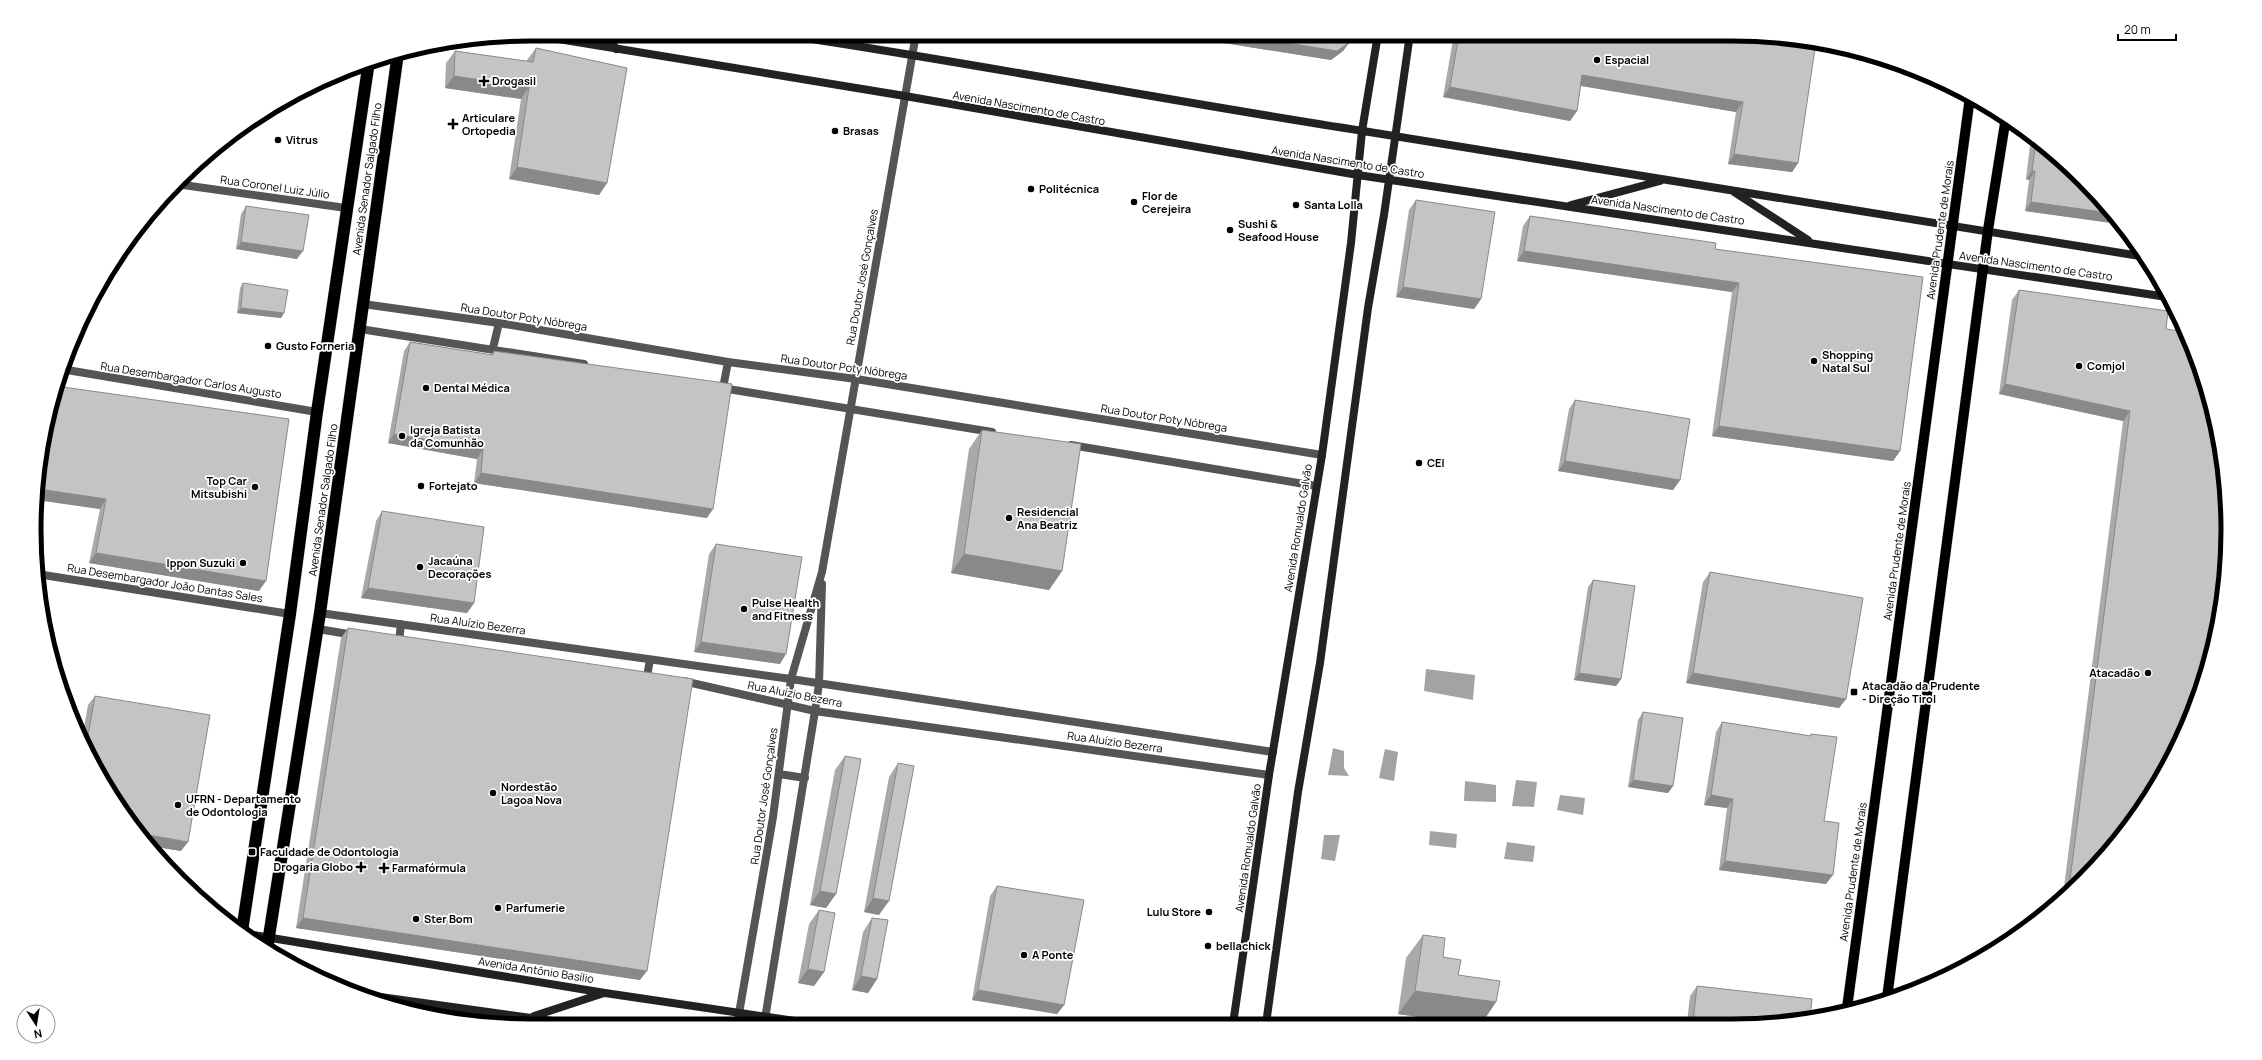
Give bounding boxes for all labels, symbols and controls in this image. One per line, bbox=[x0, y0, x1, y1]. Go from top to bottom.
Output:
scale bar bbox=[2118, 16, 2176, 42]
text: 20 m bbox=[2124, 21, 2151, 38]
place label: Espacial bbox=[1605, 52, 1649, 67]
marker: Espacial bbox=[1592, 55, 1602, 65]
place label: Drogasil bbox=[492, 73, 536, 88]
marker: Drogasil bbox=[479, 76, 489, 86]
street label: Avenida Nascimento de Castro bbox=[952, 87, 1107, 128]
street label: Avenida Senador Salgado Filho bbox=[348, 101, 385, 256]
place label: Articulare Ortopedia bbox=[462, 110, 516, 138]
marker: Articulare Ortopedia bbox=[447, 118, 459, 130]
place label: Brasas bbox=[843, 123, 879, 138]
marker: Brasas bbox=[830, 126, 840, 136]
place label: Vitrus bbox=[286, 132, 318, 147]
marker: Vitrus bbox=[273, 135, 283, 145]
street label: Avenida Nascimento de Castro bbox=[1271, 142, 1426, 181]
street label: Avenida Prudente de Morais bbox=[1922, 159, 1957, 301]
street label: Rua Coronel Luiz Júlio bbox=[219, 171, 331, 202]
place label: Politécnica bbox=[1039, 181, 1099, 196]
marker: Politécnica bbox=[1026, 184, 1036, 194]
place label: Flor de Cerejeira bbox=[1142, 188, 1191, 216]
street label: Avenida Nascimento de Castro bbox=[1590, 191, 1746, 228]
marker: Flor de Cerejeira bbox=[1129, 197, 1139, 207]
place label: Santa Lolla bbox=[1304, 197, 1363, 212]
marker: Santa Lolla bbox=[1291, 200, 1301, 210]
street label: Rua Doutor José Gonçalves bbox=[842, 207, 881, 346]
place label: Sushi & Seafood House bbox=[1238, 216, 1319, 244]
marker: Sushi & Seafood House bbox=[1225, 225, 1235, 235]
street label: Avenida Nascimento de Castro bbox=[1958, 247, 2114, 284]
street label: Rua Doutor Poty Nóbrega bbox=[460, 299, 588, 334]
place label: Gusto Forneria bbox=[276, 338, 354, 353]
marker: Gusto Forneria bbox=[263, 341, 273, 351]
place label: Shopping Natal Sul bbox=[1822, 347, 1873, 375]
street label: Rua Doutor Poty Nóbrega bbox=[780, 350, 908, 383]
marker: Shopping Natal Sul bbox=[1809, 356, 1819, 366]
street label: Rua Desembargador Carlos Augusto bbox=[99, 358, 283, 401]
place label: Comjol bbox=[2087, 358, 2125, 373]
marker: Comjol bbox=[2074, 361, 2084, 371]
place label: Dental Médica bbox=[434, 380, 510, 395]
marker: Dental Médica bbox=[421, 383, 431, 393]
street label: Rua Doutor Poty Nóbrega bbox=[1100, 400, 1228, 435]
street label: Avenida Senador Salgado Filho bbox=[304, 422, 341, 577]
place label: Igreja Batista da Comunhão bbox=[410, 422, 484, 450]
marker: Igreja Batista da Comunhão bbox=[397, 431, 407, 441]
place label: CEI bbox=[1427, 455, 1445, 470]
marker: CEI bbox=[1414, 458, 1424, 468]
street label: Avenida Romualdo Galvão bbox=[1280, 462, 1315, 593]
place label: Top Car Mitsubishi bbox=[191, 473, 248, 501]
place label: Fortejato bbox=[429, 478, 478, 493]
street label: Avenida Prudente de Morais bbox=[1879, 480, 1914, 622]
marker: Fortejato bbox=[416, 481, 426, 491]
marker: Top Car Mitsubishi bbox=[250, 482, 260, 492]
place label: Residencial Ana Beatriz bbox=[1017, 504, 1079, 532]
marker: Residencial Ana Beatriz bbox=[1004, 513, 1014, 523]
place label: Jacaúna Decorações bbox=[428, 553, 491, 581]
place label: Ippon Suzuki bbox=[167, 555, 235, 570]
marker: Ippon Suzuki bbox=[238, 558, 248, 568]
street label: Rua Desembargador João Dantas Sales bbox=[66, 560, 264, 605]
marker: Jacaúna Decorações bbox=[415, 562, 425, 572]
place label: Pulse Health and Fitness bbox=[752, 595, 819, 623]
marker: Pulse Health and Fitness bbox=[739, 604, 749, 614]
street label: Rua Aluízio Bezerra bbox=[429, 609, 527, 638]
place label: Atacadão bbox=[2089, 665, 2140, 680]
marker: Atacadão bbox=[2143, 668, 2153, 678]
street label: Rua Aluízio Bezerra bbox=[746, 677, 844, 710]
place label: Atacadão da Prudente - Direção Tirol bbox=[1862, 678, 1980, 706]
marker: Atacadão da Prudente - Direção Tirol bbox=[1849, 687, 1859, 697]
street label: Rua Doutor José Gonçalves bbox=[746, 726, 781, 865]
street label: Rua Aluízio Bezerra bbox=[1066, 727, 1164, 756]
place label: Nordestão Lagoa Nova bbox=[501, 779, 562, 807]
street label: Avenida Romualdo Galvão bbox=[1231, 782, 1264, 913]
marker: Nordestão Lagoa Nova bbox=[488, 788, 498, 798]
place label: UFRN - Departamento de Odontologia bbox=[186, 791, 301, 819]
marker: UFRN - Departamento de Odontologia bbox=[173, 800, 183, 810]
street label: Avenida Prudente de Morais bbox=[1835, 801, 1870, 943]
place label: Faculdade de Odontologia bbox=[260, 844, 399, 859]
marker: Faculdade de Odontologia bbox=[247, 847, 257, 857]
place label: Drogaria Globo bbox=[274, 859, 353, 874]
place label: Farmafórmula bbox=[392, 860, 466, 875]
marker: Drogaria Globo bbox=[356, 862, 366, 872]
marker: Farmafórmula bbox=[379, 863, 389, 873]
place label: Parfumerie bbox=[506, 900, 566, 915]
marker: Parfumerie bbox=[493, 903, 503, 913]
place label: Lulu Store bbox=[1147, 904, 1201, 919]
marker: Lulu Store bbox=[1204, 907, 1214, 917]
place label: Ster Bom bbox=[424, 911, 473, 926]
marker: Ster Bom bbox=[411, 914, 421, 924]
place label: bellachick bbox=[1216, 938, 1272, 953]
marker: bellachick bbox=[1203, 941, 1213, 951]
place label: A Ponte bbox=[1032, 947, 1074, 962]
marker: A Ponte bbox=[1019, 950, 1029, 960]
street label: Avenida Antônio Basílio bbox=[477, 953, 595, 986]
north arrow bbox=[16, 1004, 56, 1044]
text: N bbox=[33, 1026, 44, 1042]

